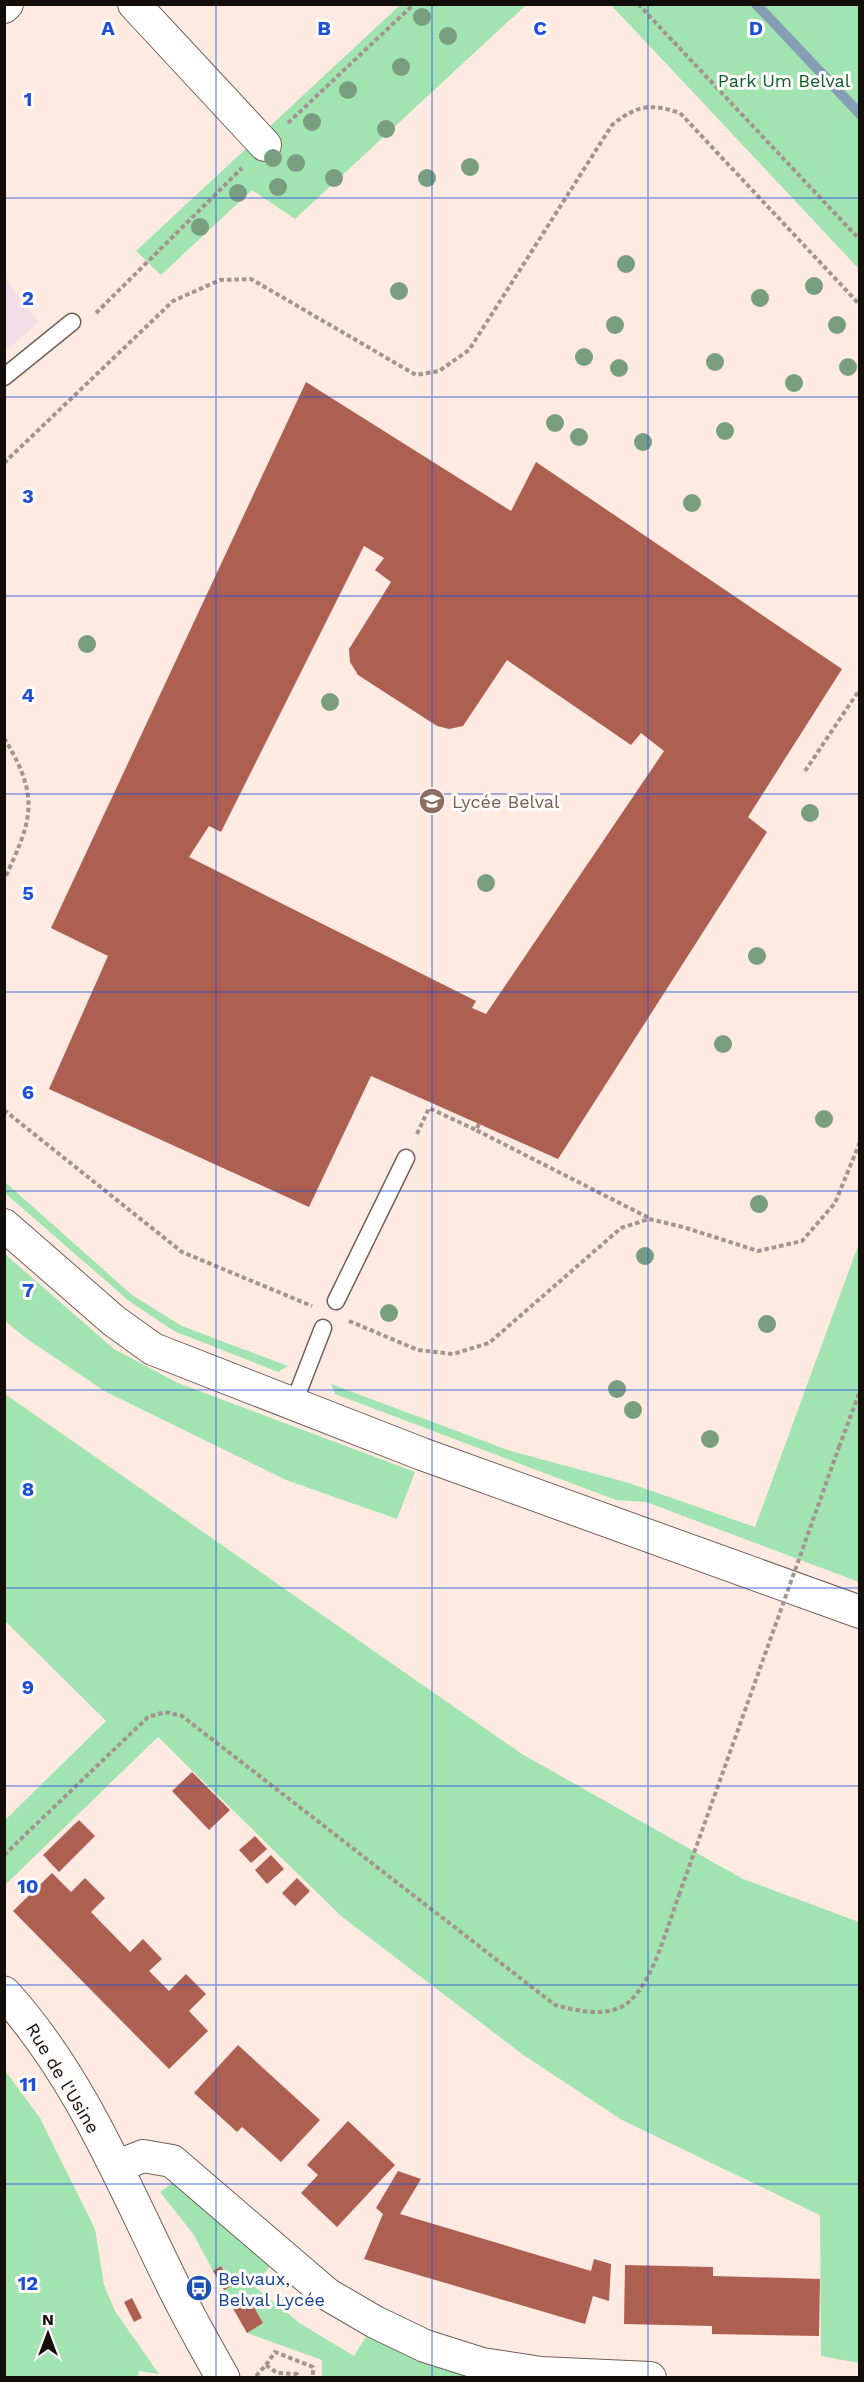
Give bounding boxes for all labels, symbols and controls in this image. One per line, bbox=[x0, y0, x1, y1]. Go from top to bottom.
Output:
text: A bbox=[101, 16, 115, 40]
text: B bbox=[317, 16, 331, 40]
text: C bbox=[533, 16, 547, 40]
text: D bbox=[749, 16, 763, 40]
park label: Park Um Belval bbox=[718, 70, 851, 91]
text: 1 bbox=[24, 87, 32, 111]
text: 2 bbox=[22, 286, 34, 310]
text: 3 bbox=[22, 484, 34, 508]
text: 4 bbox=[22, 683, 35, 707]
school or university icon: Lycée Belval bbox=[417, 786, 447, 816]
place label: Lycée Belval bbox=[452, 791, 560, 812]
text: 5 bbox=[22, 881, 34, 905]
text: 6 bbox=[22, 1080, 34, 1104]
text: 7 bbox=[22, 1278, 34, 1302]
text: 8 bbox=[22, 1477, 34, 1501]
text: 9 bbox=[22, 1675, 34, 1699]
text: 10 bbox=[17, 1874, 39, 1898]
street label: Rue de l'Usine bbox=[22, 2019, 104, 2137]
text: 11 bbox=[19, 2072, 37, 2096]
place label: Belvaux, Belval Lycée bbox=[218, 2268, 325, 2310]
text: 12 bbox=[18, 2271, 38, 2295]
bus stop icon: Belvaux, Belval Lycée bbox=[184, 2273, 214, 2303]
north arrow bbox=[18, 2304, 78, 2364]
text: N bbox=[42, 2310, 54, 2329]

